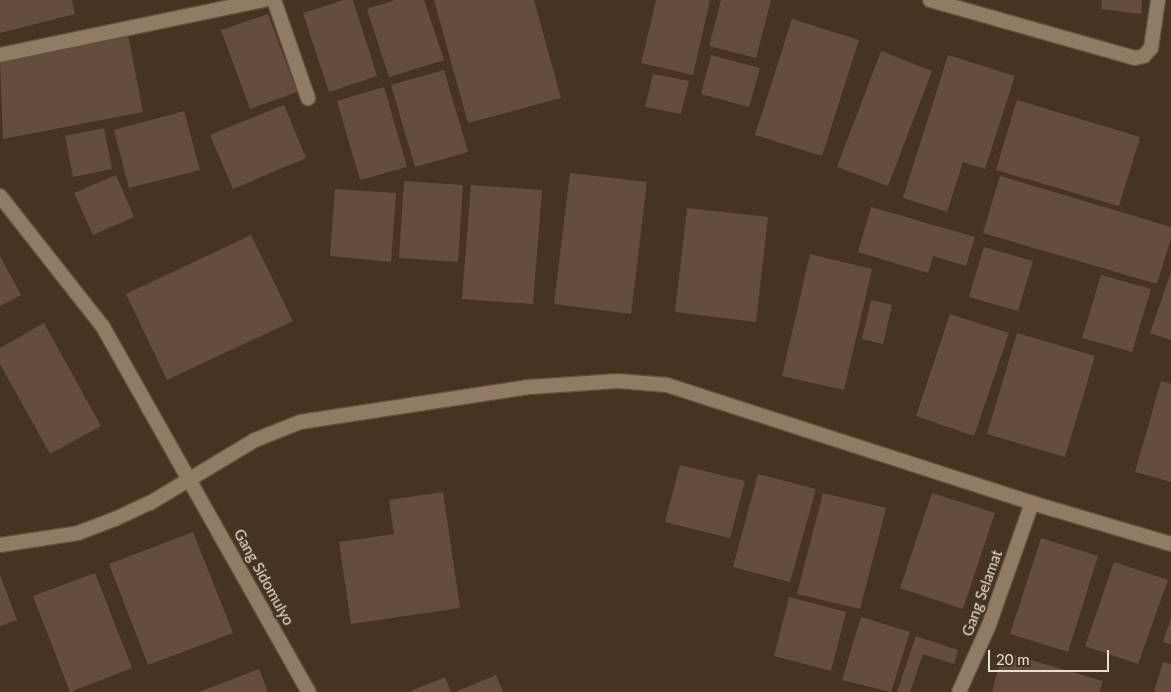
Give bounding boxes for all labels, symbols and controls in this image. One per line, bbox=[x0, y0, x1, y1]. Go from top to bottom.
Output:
street label: Gang Sidomulyo bbox=[230, 526, 298, 628]
street label: Gang Selamat bbox=[958, 547, 1006, 639]
scale bar bbox=[991, 640, 1112, 672]
text: 20 m bbox=[996, 650, 1030, 668]

